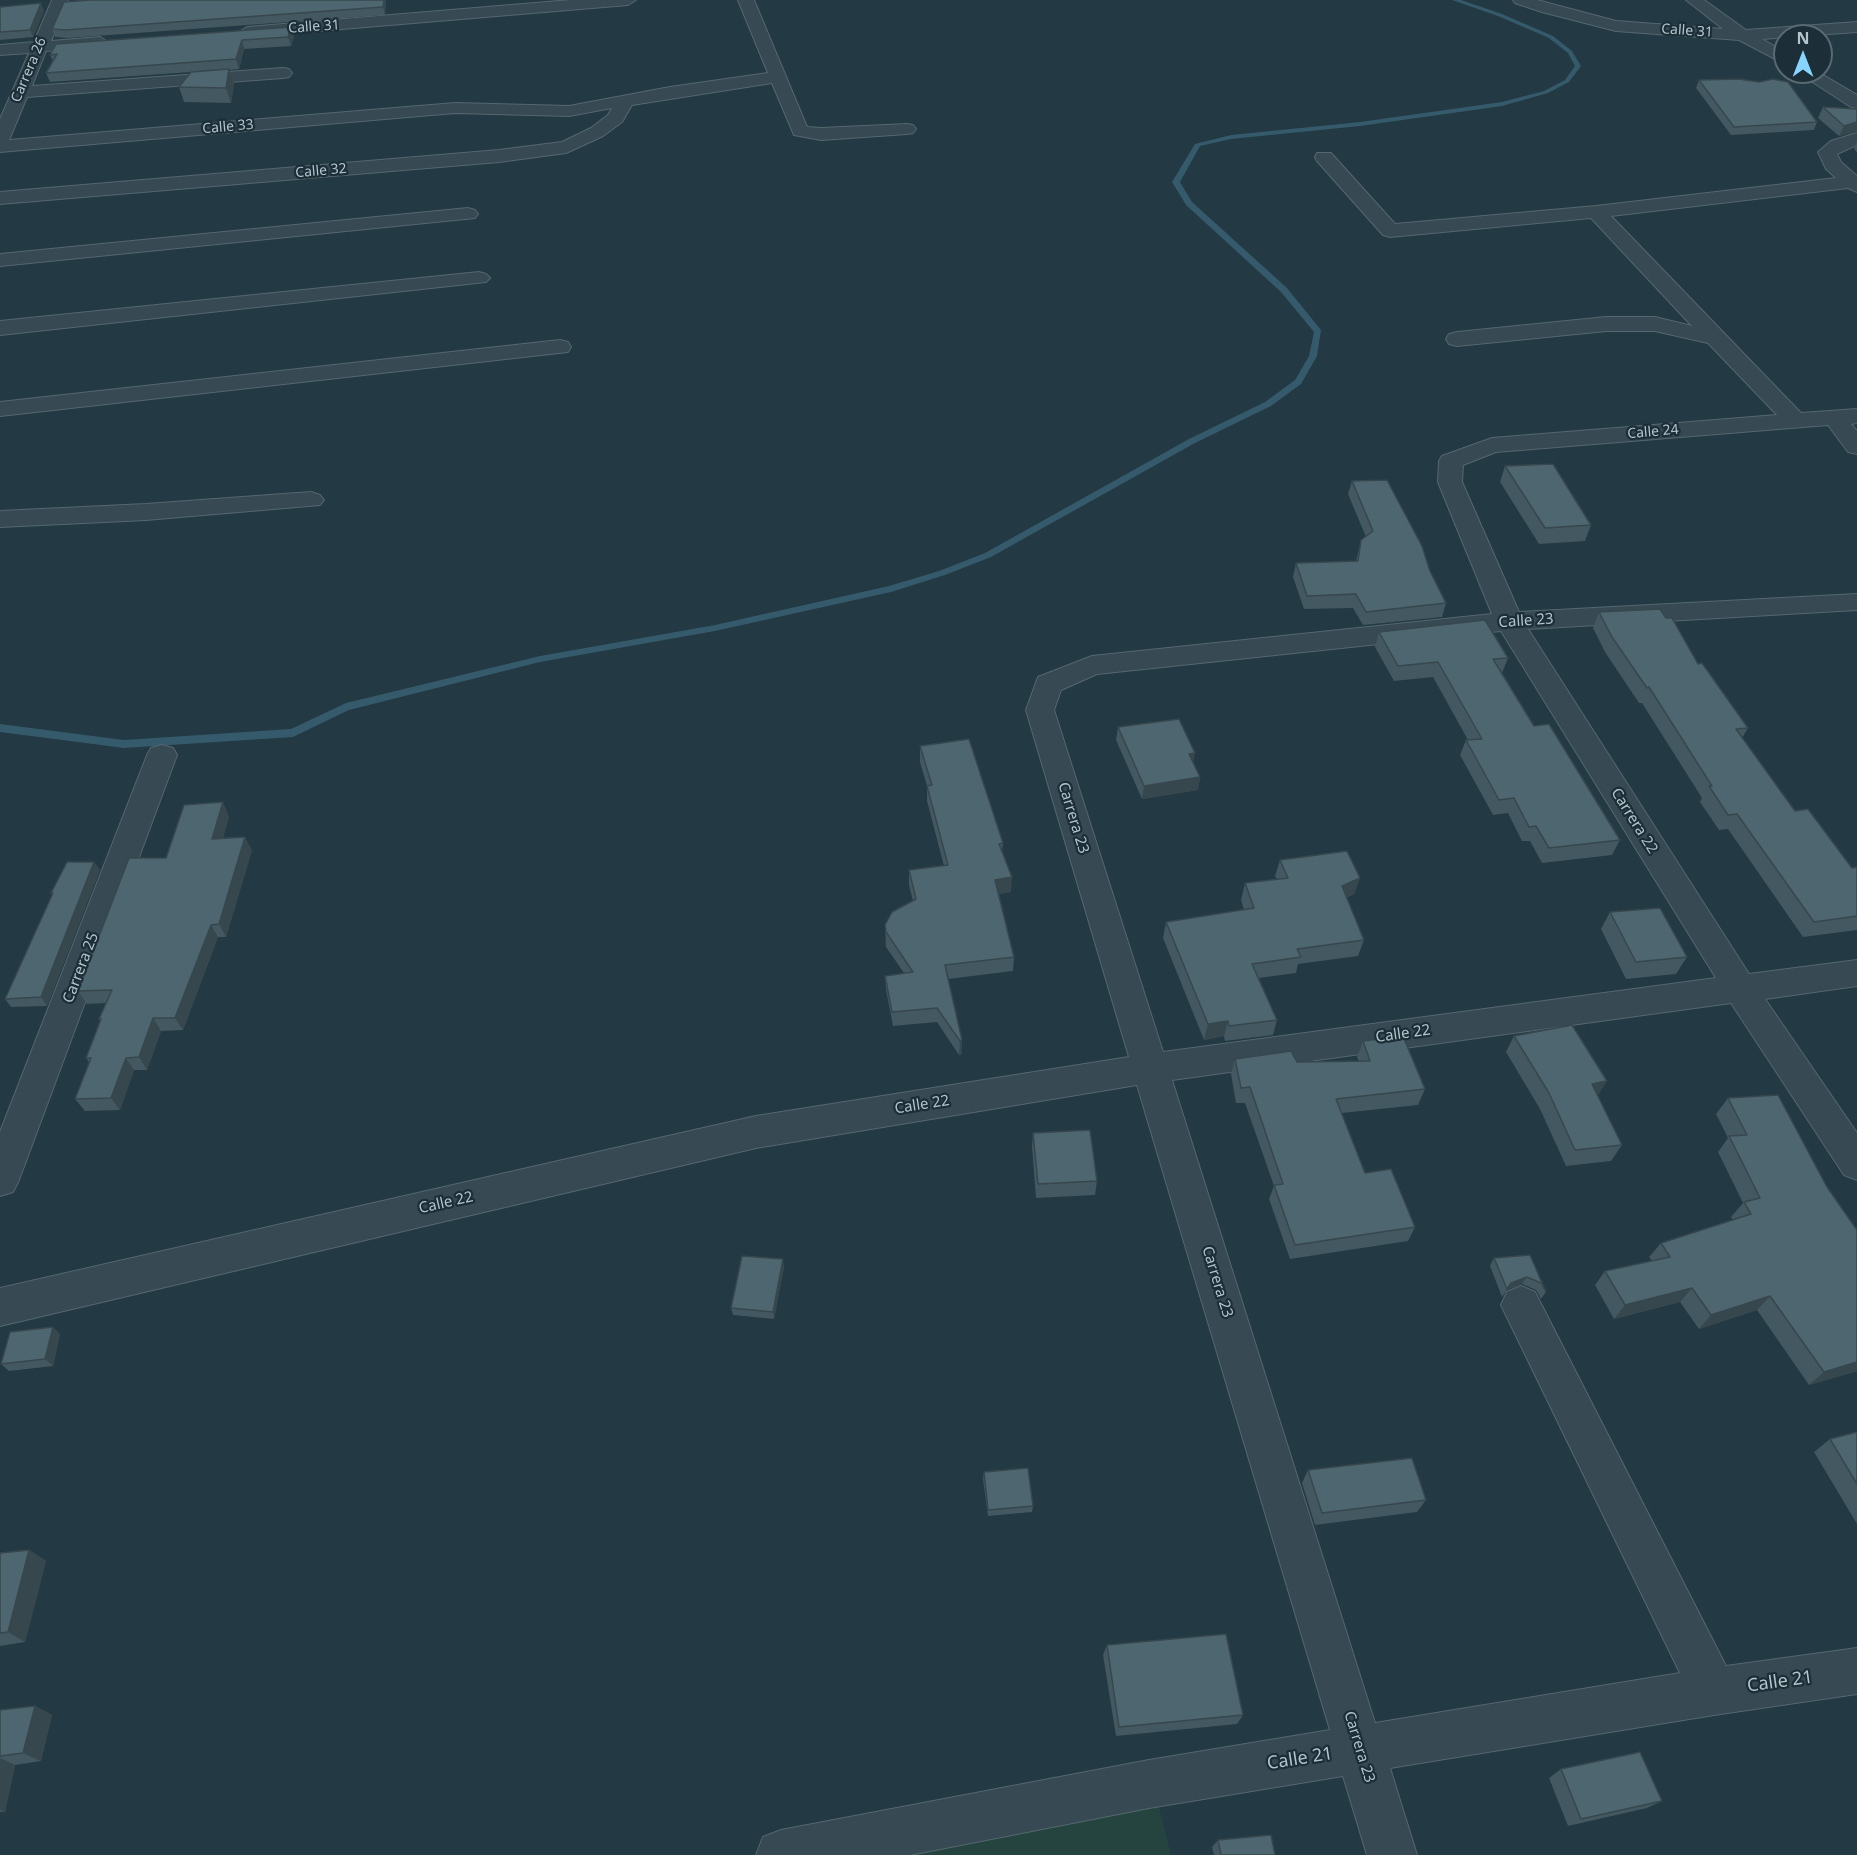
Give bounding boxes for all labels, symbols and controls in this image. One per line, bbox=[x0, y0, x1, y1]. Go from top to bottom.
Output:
street label: Calle 31 bbox=[288, 17, 340, 37]
street label: Calle 31 bbox=[1661, 21, 1713, 41]
north arrow bbox=[1773, 24, 1833, 84]
text: N bbox=[1796, 27, 1810, 49]
street label: Carrera 26 bbox=[8, 35, 50, 105]
street label: Calle 33 bbox=[202, 116, 254, 138]
street label: Calle 32 bbox=[295, 160, 347, 182]
street label: Calle 24 bbox=[1627, 421, 1679, 443]
street label: Calle 23 bbox=[1498, 610, 1554, 632]
street label: Carrera 23 bbox=[1054, 780, 1092, 856]
street label: Carrera 22 bbox=[1607, 785, 1661, 857]
street label: Carrera 25 bbox=[59, 930, 103, 1006]
street label: Calle 22 bbox=[1374, 1021, 1432, 1047]
street label: Calle 22 bbox=[893, 1092, 951, 1118]
street label: Calle 22 bbox=[417, 1188, 475, 1218]
street label: Carrera 23 bbox=[1198, 1244, 1236, 1320]
street label: Calle 21 bbox=[1746, 1667, 1814, 1697]
street label: Carrera 23 bbox=[1340, 1709, 1378, 1785]
street label: Calle 21 bbox=[1266, 1743, 1334, 1775]

